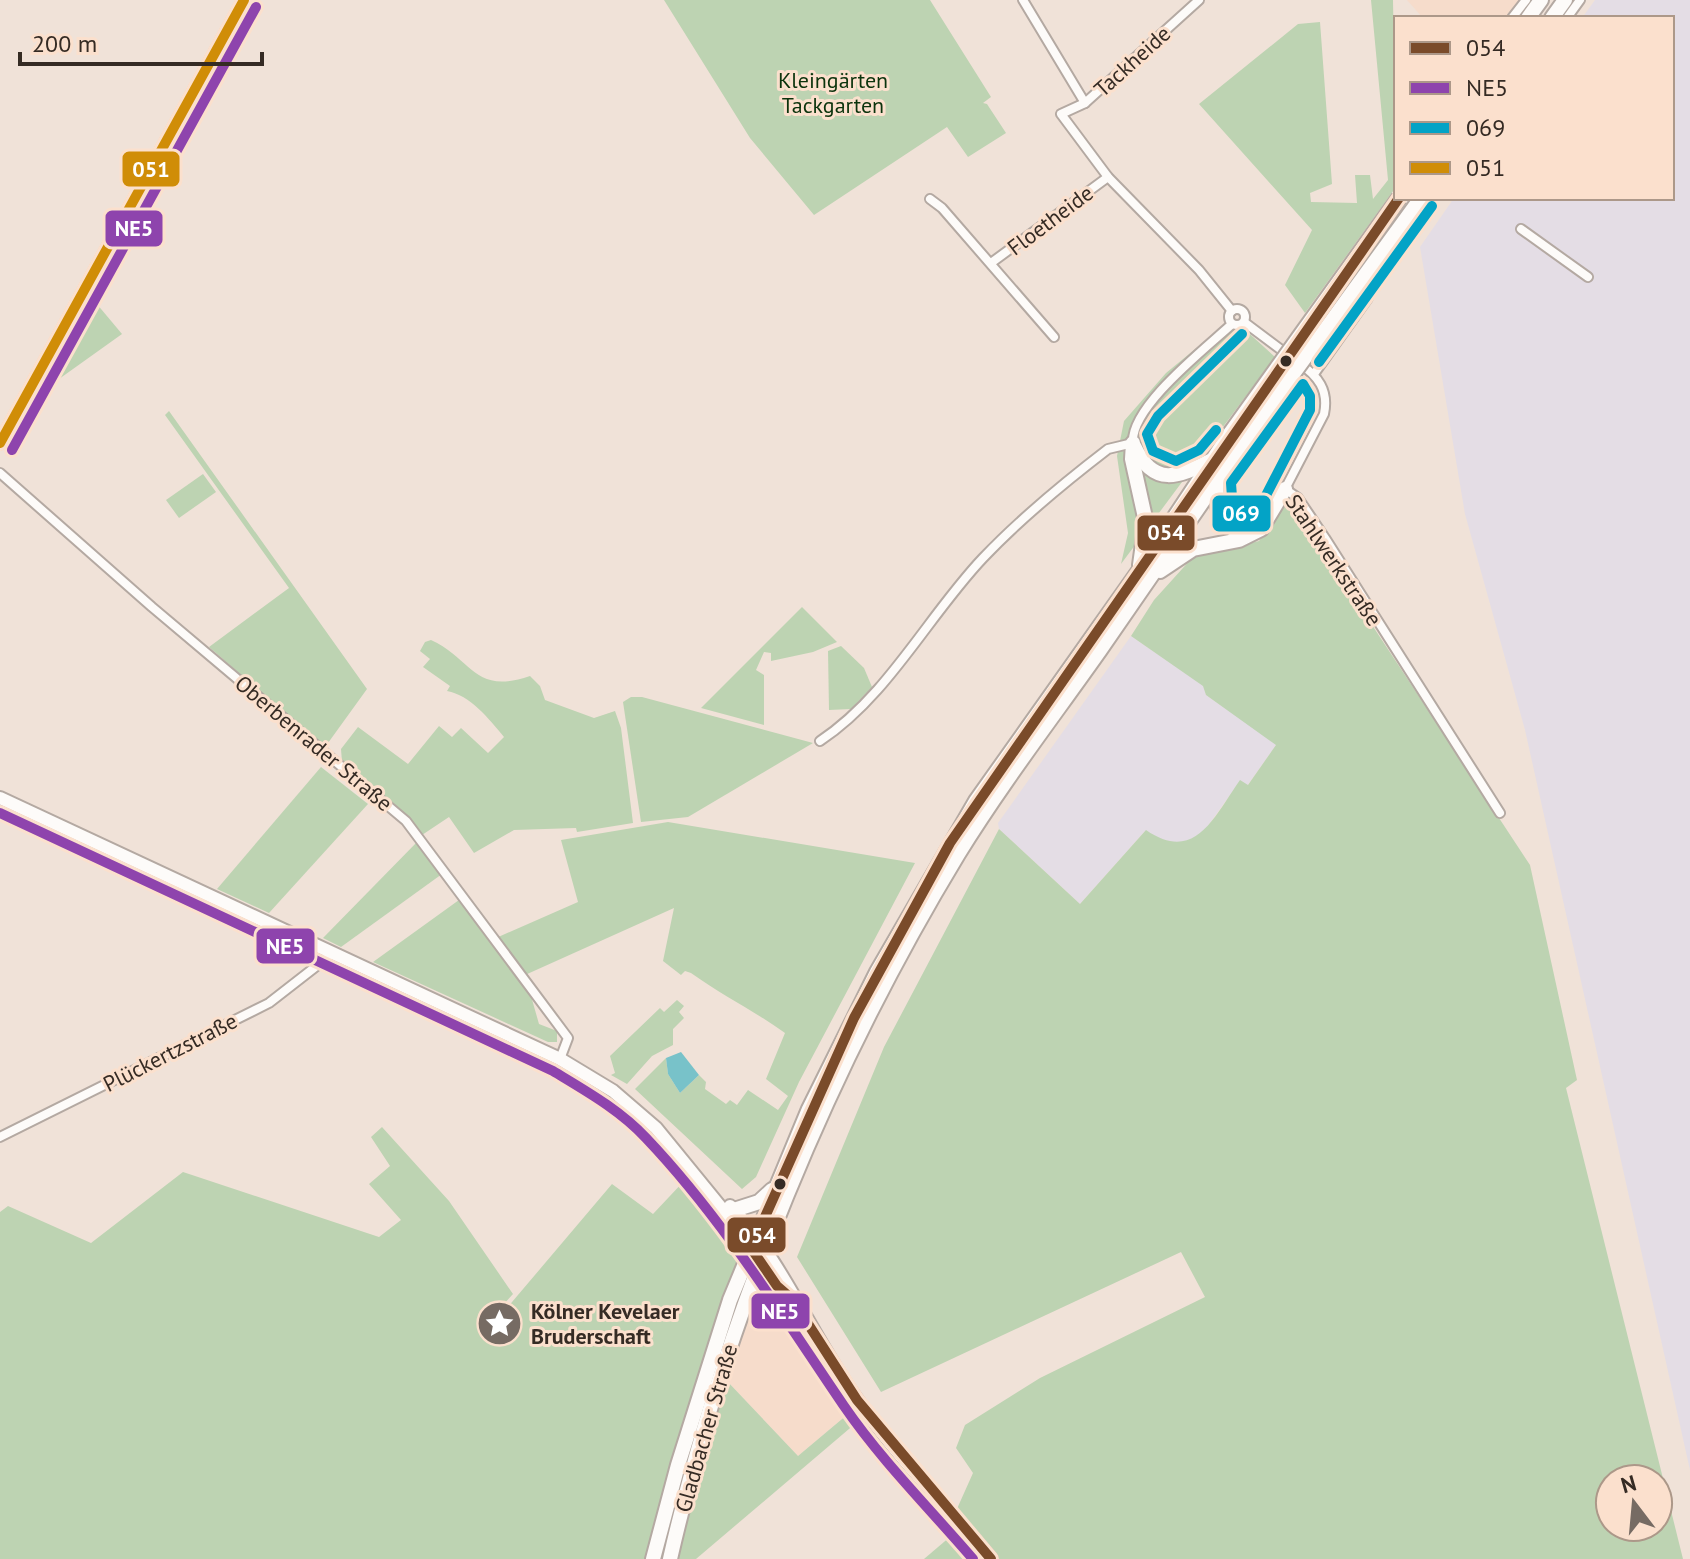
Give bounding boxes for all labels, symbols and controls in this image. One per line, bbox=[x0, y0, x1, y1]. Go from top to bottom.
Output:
scale bar bbox=[20, 16, 262, 66]
legend bbox=[1394, 16, 1674, 200]
street label: Tackheide bbox=[1088, 19, 1176, 103]
text: 200 m bbox=[32, 28, 97, 59]
text: 054 bbox=[1466, 32, 1505, 63]
park label: Kleingärten Tackgarten bbox=[778, 66, 888, 119]
text: NE5 bbox=[1466, 72, 1508, 103]
text: 069 bbox=[1466, 112, 1505, 143]
line badge: 051 bbox=[121, 150, 181, 188]
text: 051 bbox=[1466, 152, 1505, 183]
text: 051 bbox=[132, 155, 170, 183]
street label: Floetheide bbox=[1002, 179, 1098, 261]
line badge: NE5 bbox=[104, 209, 164, 248]
text: NE5 bbox=[115, 214, 153, 242]
unlabelled marker bbox=[1278, 353, 1294, 369]
street label: Stahlwerkstraße bbox=[1280, 489, 1388, 631]
line badge: 069 bbox=[1211, 494, 1272, 533]
text: 069 bbox=[1222, 499, 1260, 527]
line badge: 054 bbox=[1136, 514, 1196, 552]
text: 054 bbox=[1147, 518, 1185, 546]
street label: Oberbenrader Straße bbox=[229, 669, 399, 817]
line badge: NE5 bbox=[255, 927, 316, 965]
text: NE5 bbox=[266, 932, 304, 960]
street label: Plückertzstraße bbox=[98, 1006, 242, 1098]
unlabelled marker bbox=[772, 1176, 788, 1192]
line badge: 054 bbox=[726, 1216, 787, 1254]
text: 054 bbox=[738, 1221, 776, 1249]
line badge: NE5 bbox=[750, 1292, 811, 1330]
place label: Kölner Kevelaer Bruderschaft bbox=[531, 1297, 680, 1350]
text: NE5 bbox=[761, 1297, 799, 1325]
place icon: Kölner Kevelaer Bruderschaft bbox=[476, 1300, 524, 1348]
street label: Gladbacher Straße bbox=[669, 1341, 743, 1515]
north arrow bbox=[1594, 1463, 1674, 1543]
text: N bbox=[1618, 1468, 1639, 1499]

